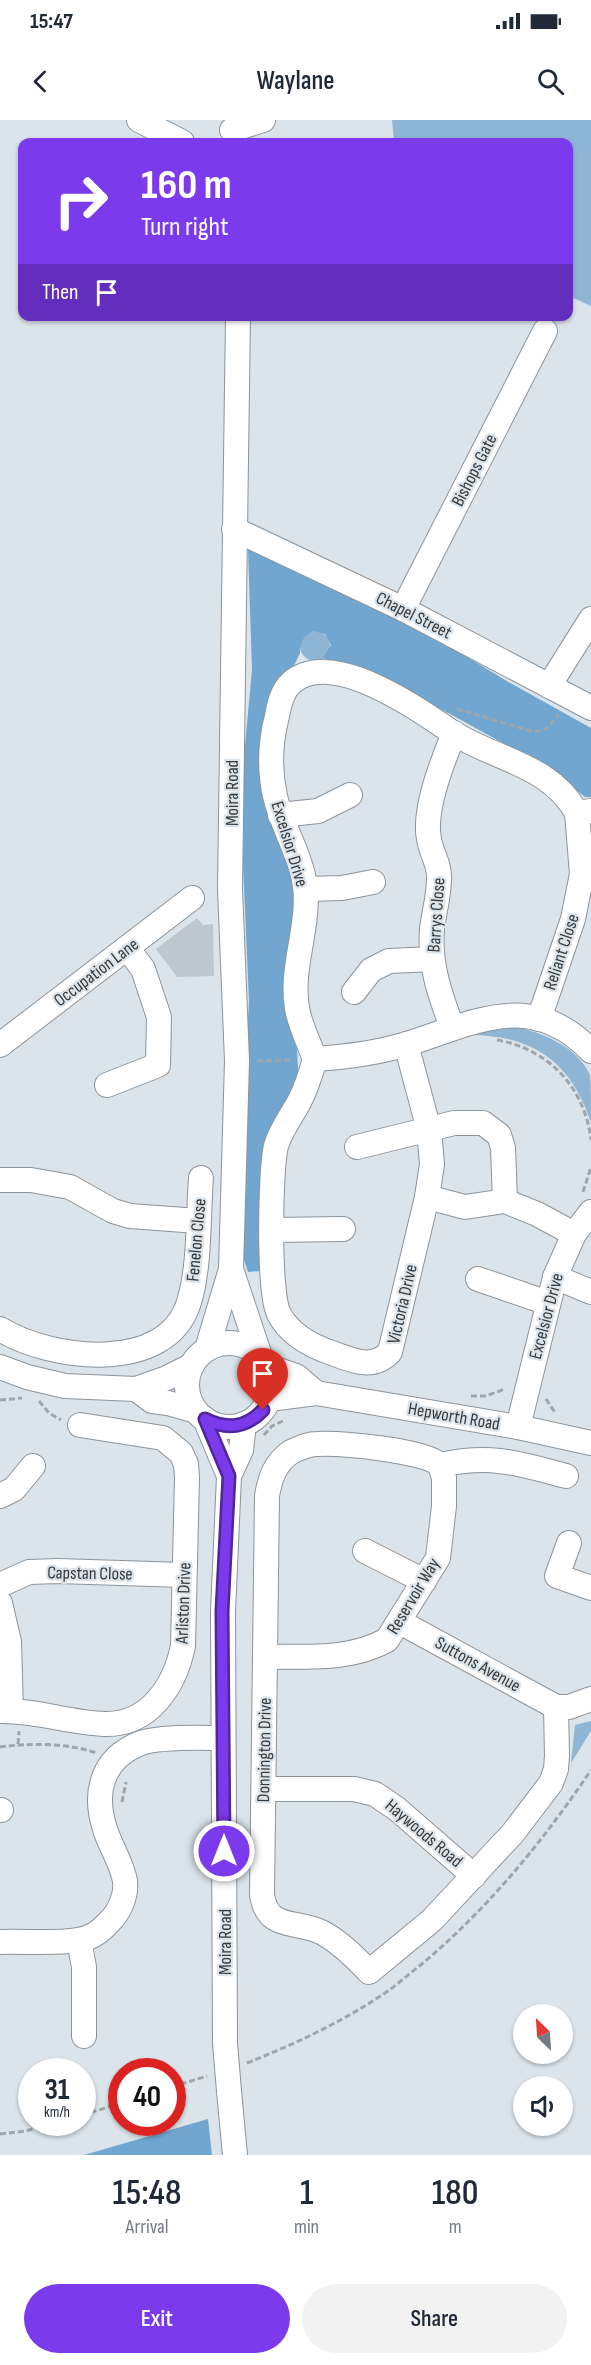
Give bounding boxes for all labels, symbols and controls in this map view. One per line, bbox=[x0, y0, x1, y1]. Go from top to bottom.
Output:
text: 15:47 bbox=[30, 8, 73, 35]
icon: back bbox=[24, 65, 57, 98]
text: Waylane bbox=[256, 65, 335, 97]
icon: search bbox=[534, 65, 567, 98]
text: 160 m bbox=[141, 160, 232, 211]
icon: right bbox=[42, 162, 120, 240]
text: Turn right bbox=[141, 211, 228, 243]
icon: arrive bbox=[90, 276, 123, 309]
text: Then bbox=[42, 279, 78, 306]
street label: Bishops Gate bbox=[447, 431, 502, 510]
street label: Chapel Street bbox=[372, 587, 456, 644]
street label: Moira Road bbox=[222, 760, 243, 826]
street label: Excelsior Drive bbox=[267, 799, 312, 889]
street label: Barrys Close bbox=[423, 877, 450, 953]
street label: Reliant Close bbox=[539, 911, 584, 993]
street label: Occupation Lane bbox=[50, 934, 143, 1011]
street label: Fenelon Close bbox=[182, 1198, 211, 1282]
street label: Victoria Drive bbox=[383, 1262, 422, 1346]
street label: Excelsior Drive bbox=[525, 1271, 568, 1361]
pin bbox=[237, 1348, 288, 1410]
icon: arrive bbox=[246, 1357, 279, 1390]
street label: Hepworth Road bbox=[406, 1398, 501, 1435]
street label: Reservoir Way bbox=[383, 1554, 444, 1638]
street label: Capstan Close bbox=[47, 1562, 133, 1585]
street label: Arliston Drive bbox=[172, 1562, 195, 1645]
street label: Suttons Avenue bbox=[431, 1632, 524, 1697]
street label: Donnington Drive bbox=[253, 1697, 276, 1803]
street label: Haywoods Road bbox=[381, 1795, 467, 1872]
position arrow bbox=[192, 1819, 256, 1883]
street label: Moira Road bbox=[215, 1909, 236, 1975]
north arrow bbox=[513, 2004, 573, 2064]
map controls bbox=[513, 2004, 573, 2136]
speed limit sign: 40 bbox=[108, 2058, 186, 2136]
text: 31 bbox=[44, 2072, 70, 2108]
button: sound bbox=[513, 2076, 573, 2136]
text: km/h bbox=[44, 2103, 70, 2122]
text: 15:48 bbox=[113, 2172, 181, 2215]
text: 1 bbox=[300, 2172, 313, 2215]
text: 180 bbox=[432, 2172, 478, 2215]
text: Arrival bbox=[126, 2215, 169, 2239]
text: min bbox=[294, 2215, 319, 2239]
text: m bbox=[449, 2215, 461, 2239]
button: Exit bbox=[24, 2284, 290, 2353]
button: Share bbox=[302, 2284, 567, 2353]

